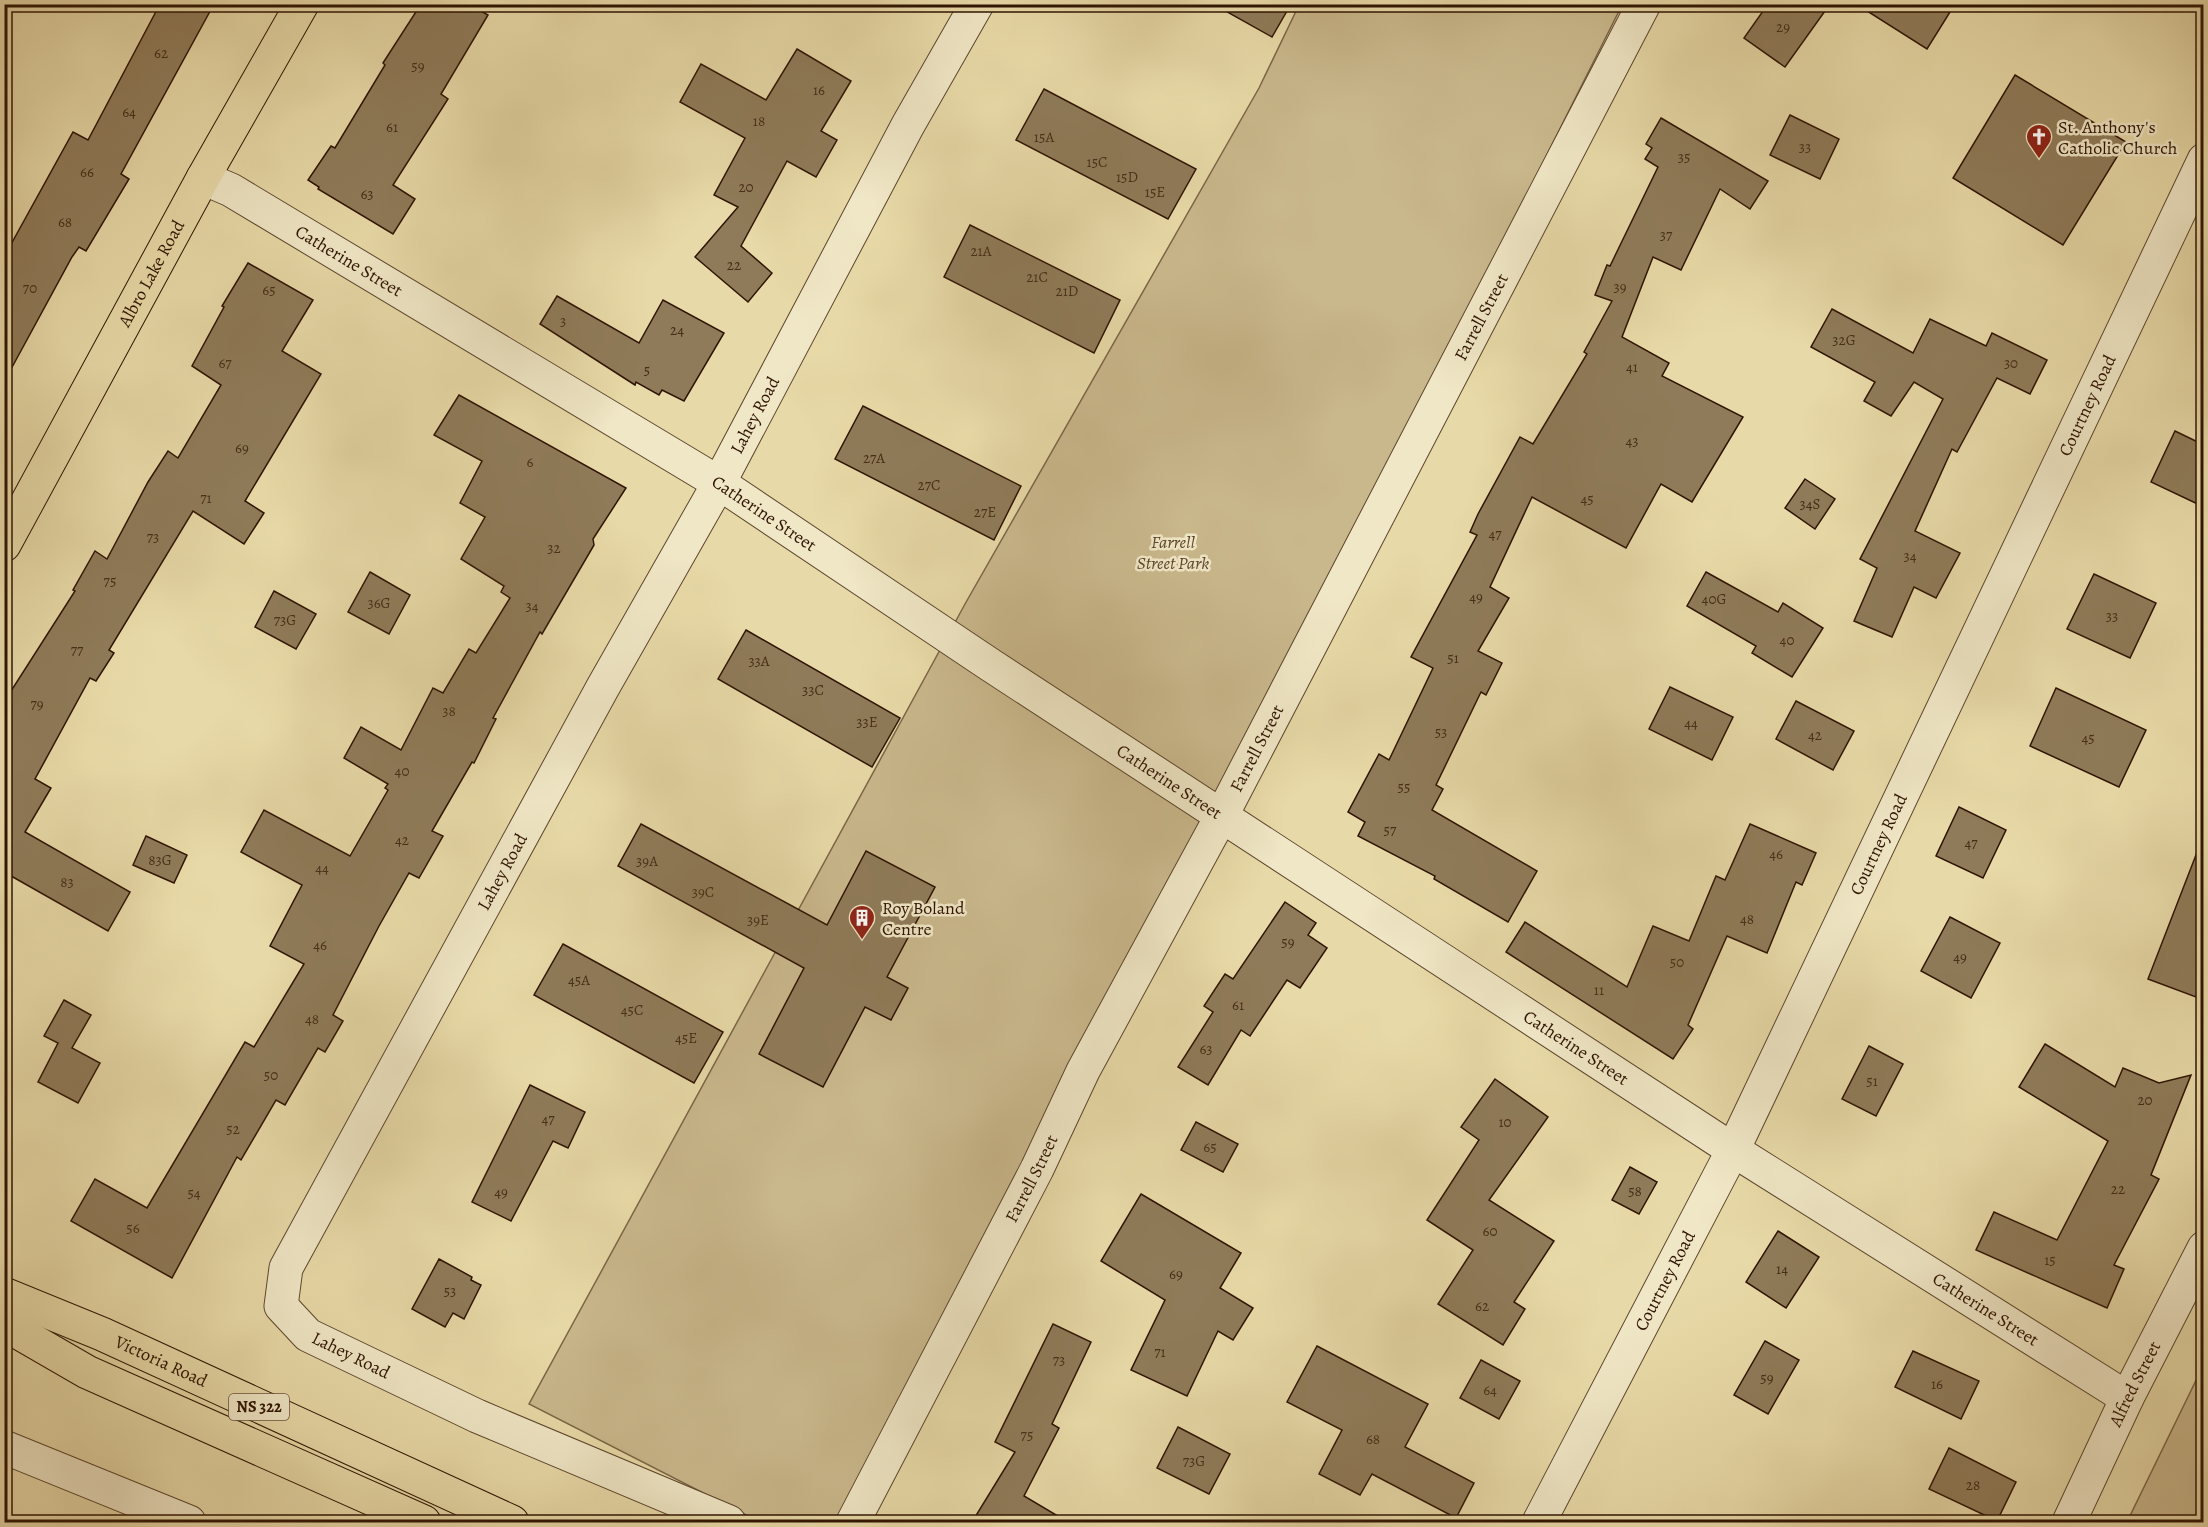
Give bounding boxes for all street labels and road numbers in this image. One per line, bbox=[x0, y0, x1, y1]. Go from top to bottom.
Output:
street label: Albro Lake Road bbox=[112, 215, 190, 332]
street label: Catherine Street bbox=[291, 219, 407, 302]
street label: Farrell Street bbox=[1448, 269, 1514, 365]
street label: Courtney Road bbox=[2053, 351, 2122, 460]
street label: Lahey Road bbox=[725, 372, 785, 458]
street label: Catherine Street bbox=[707, 469, 821, 557]
street label: Farrell Street bbox=[1224, 700, 1289, 796]
street label: Catherine Street bbox=[1112, 739, 1227, 825]
street label: Courtney Road bbox=[1844, 789, 1913, 899]
street label: Lahey Road bbox=[471, 829, 533, 915]
street label: Catherine Street bbox=[1519, 1004, 1633, 1091]
street label: Farrell Street bbox=[999, 1131, 1063, 1227]
street label: Courtney Road bbox=[1629, 1226, 1701, 1335]
street label: Catherine Street bbox=[1928, 1267, 2043, 1352]
street label: Lahey Road bbox=[308, 1326, 394, 1384]
street label: Victoria Road bbox=[110, 1329, 212, 1393]
street label: Alfred Street bbox=[2103, 1337, 2166, 1431]
road number: NS 322 bbox=[229, 1394, 289, 1420]

